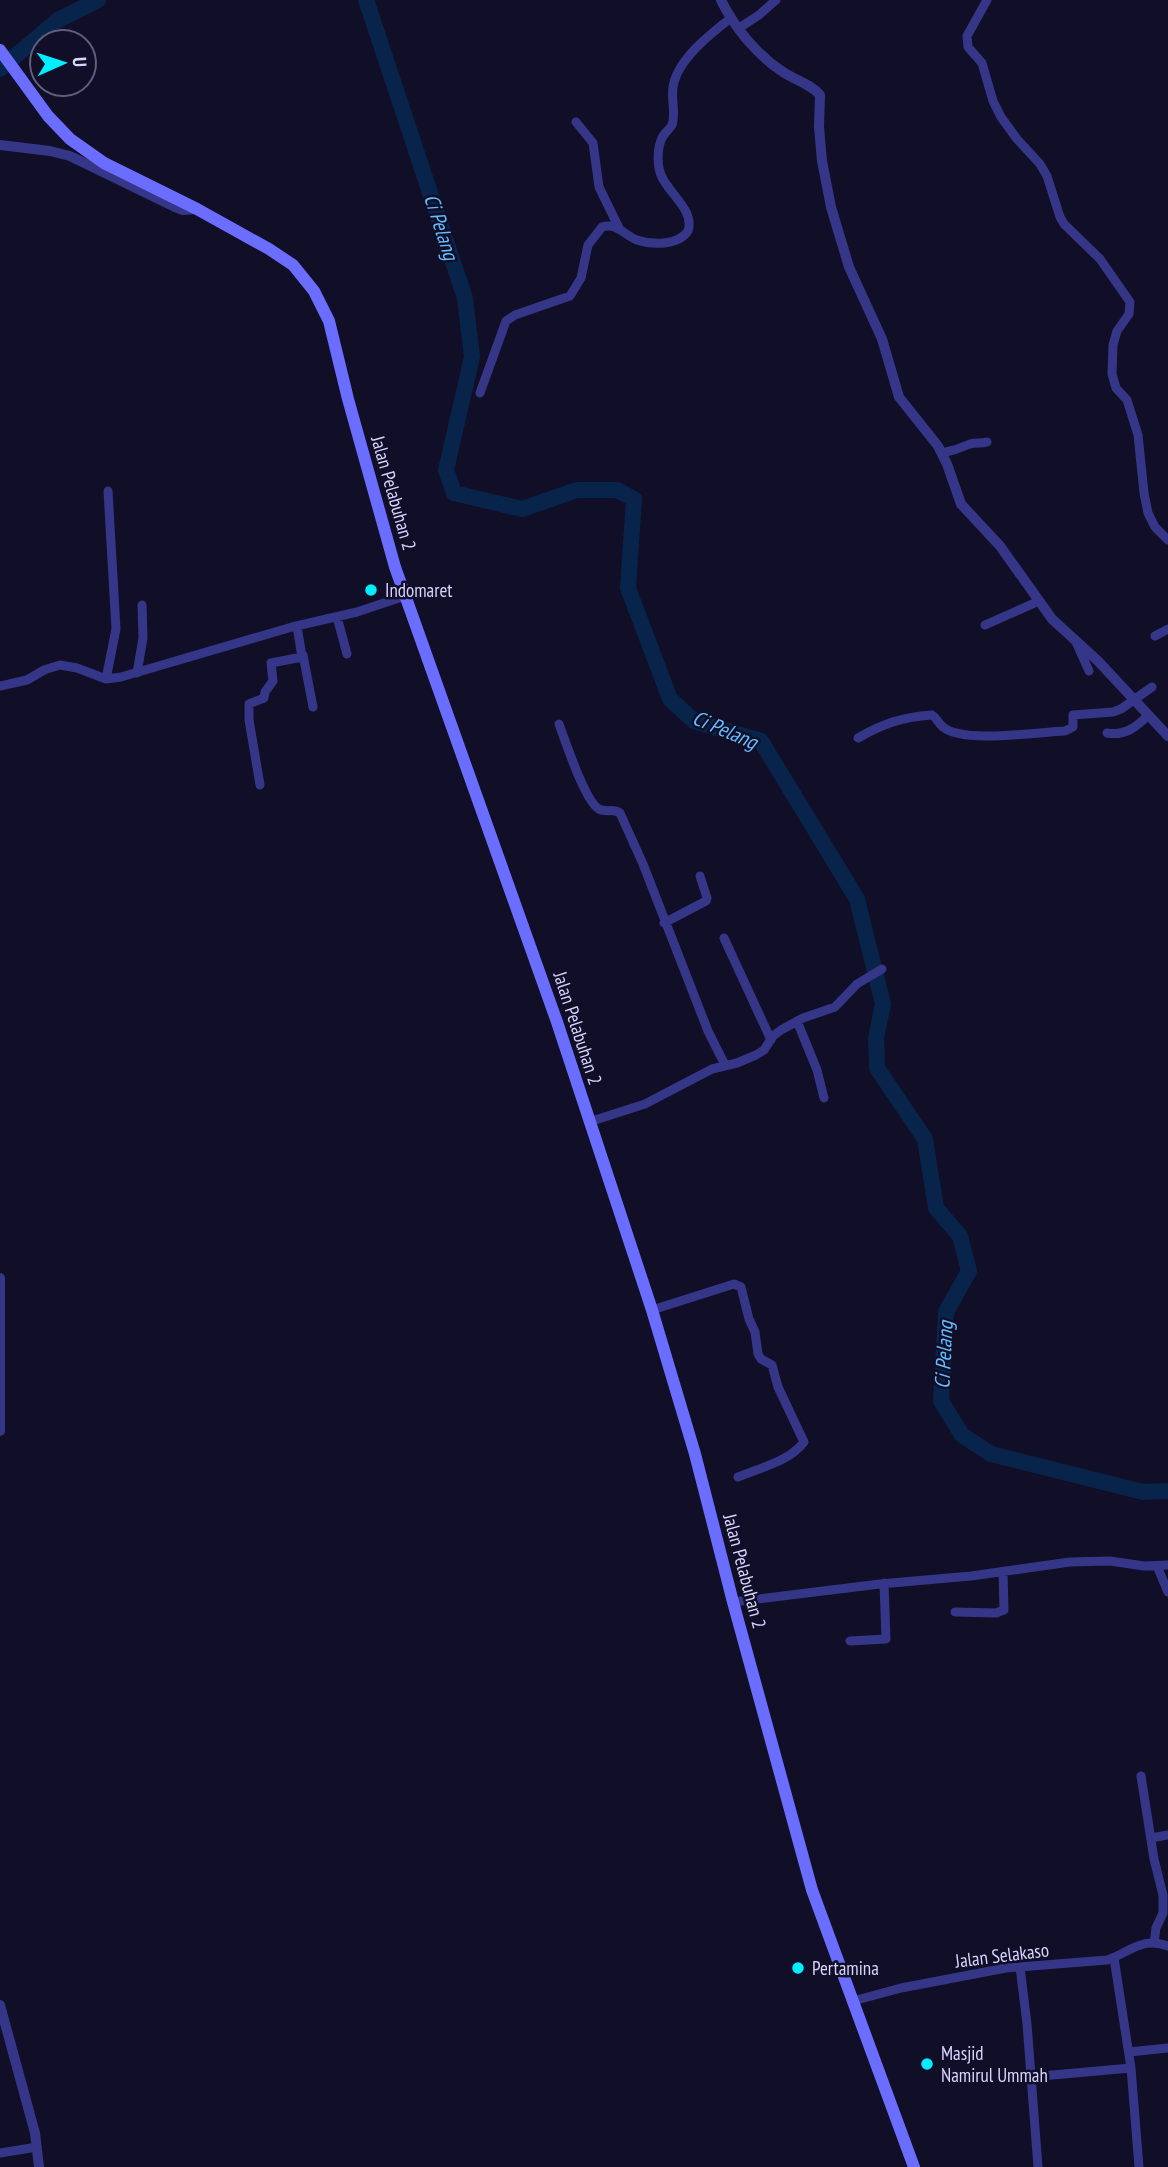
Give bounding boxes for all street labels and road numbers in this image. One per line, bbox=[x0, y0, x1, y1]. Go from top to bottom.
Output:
street label: Jalan Pelabuhan 2 bbox=[366, 432, 422, 553]
street label: Jalan Pelabuhan 2 bbox=[548, 967, 608, 1088]
street label: Jalan Pelabuhan 2 bbox=[718, 1510, 772, 1631]
street label: Jalan Selakaso bbox=[953, 1937, 1050, 1973]

